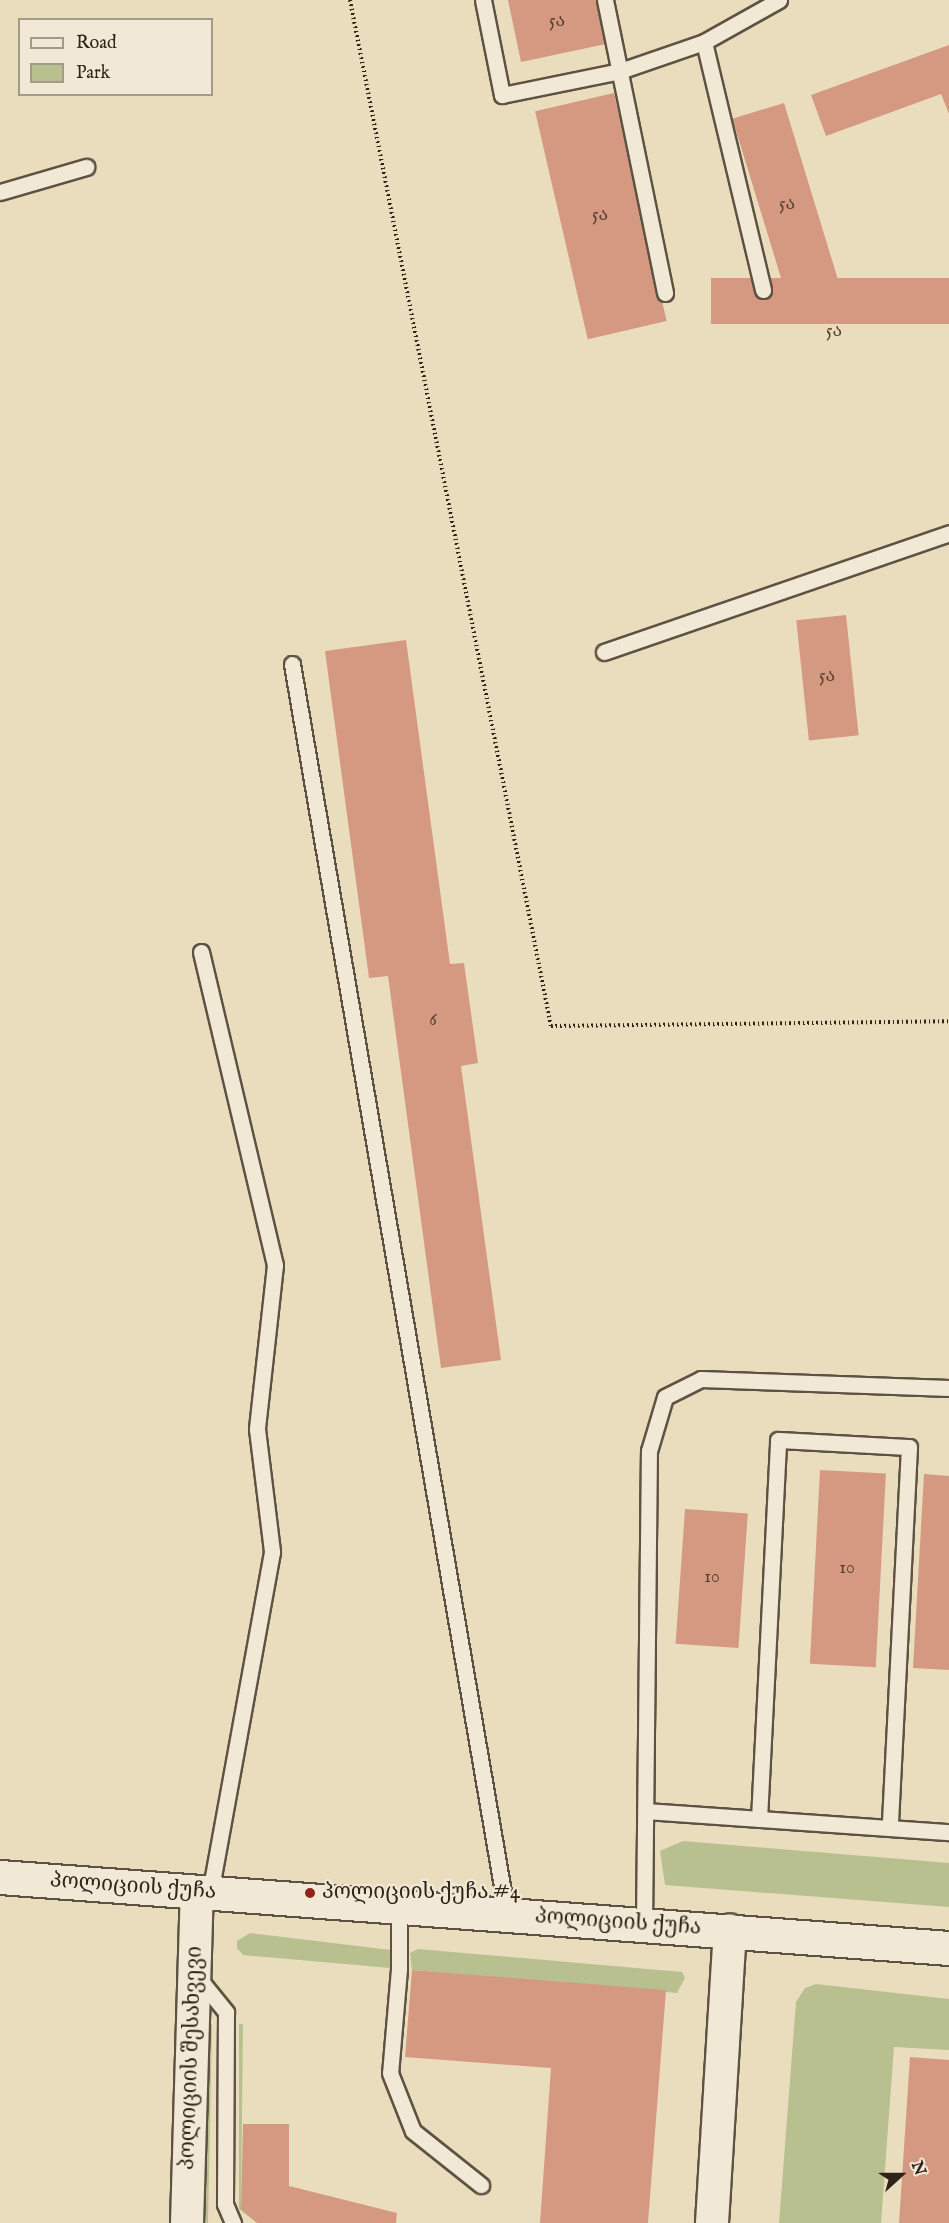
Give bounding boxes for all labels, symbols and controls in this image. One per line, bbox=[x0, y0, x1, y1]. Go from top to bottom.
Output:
house number: 5ა bbox=[549, 11, 565, 33]
legend bbox=[18, 18, 213, 96]
text: Road bbox=[76, 32, 117, 55]
text: Park bbox=[76, 62, 110, 85]
house number: 5ა bbox=[779, 194, 795, 216]
house number: 5ა bbox=[592, 205, 608, 227]
house number: 5ა bbox=[826, 321, 842, 343]
house number: 5ა bbox=[819, 666, 835, 688]
house number: 6 bbox=[429, 1010, 437, 1032]
house number: 10 bbox=[839, 1558, 855, 1580]
house number: 10 bbox=[704, 1567, 720, 1589]
street label: პოლიციის ქუჩა bbox=[49, 1869, 217, 1905]
place label: პოლიციის ქუჩა #4 bbox=[322, 1880, 520, 1906]
marker: პოლიციის ქუჩა #4 bbox=[303, 1886, 317, 1900]
street label: პოლიციის ქუჩა bbox=[534, 1905, 702, 1941]
street label: პოლიციის შესახვევი bbox=[175, 1946, 209, 2170]
north arrow bbox=[871, 2145, 931, 2205]
text: N bbox=[906, 2159, 930, 2179]

